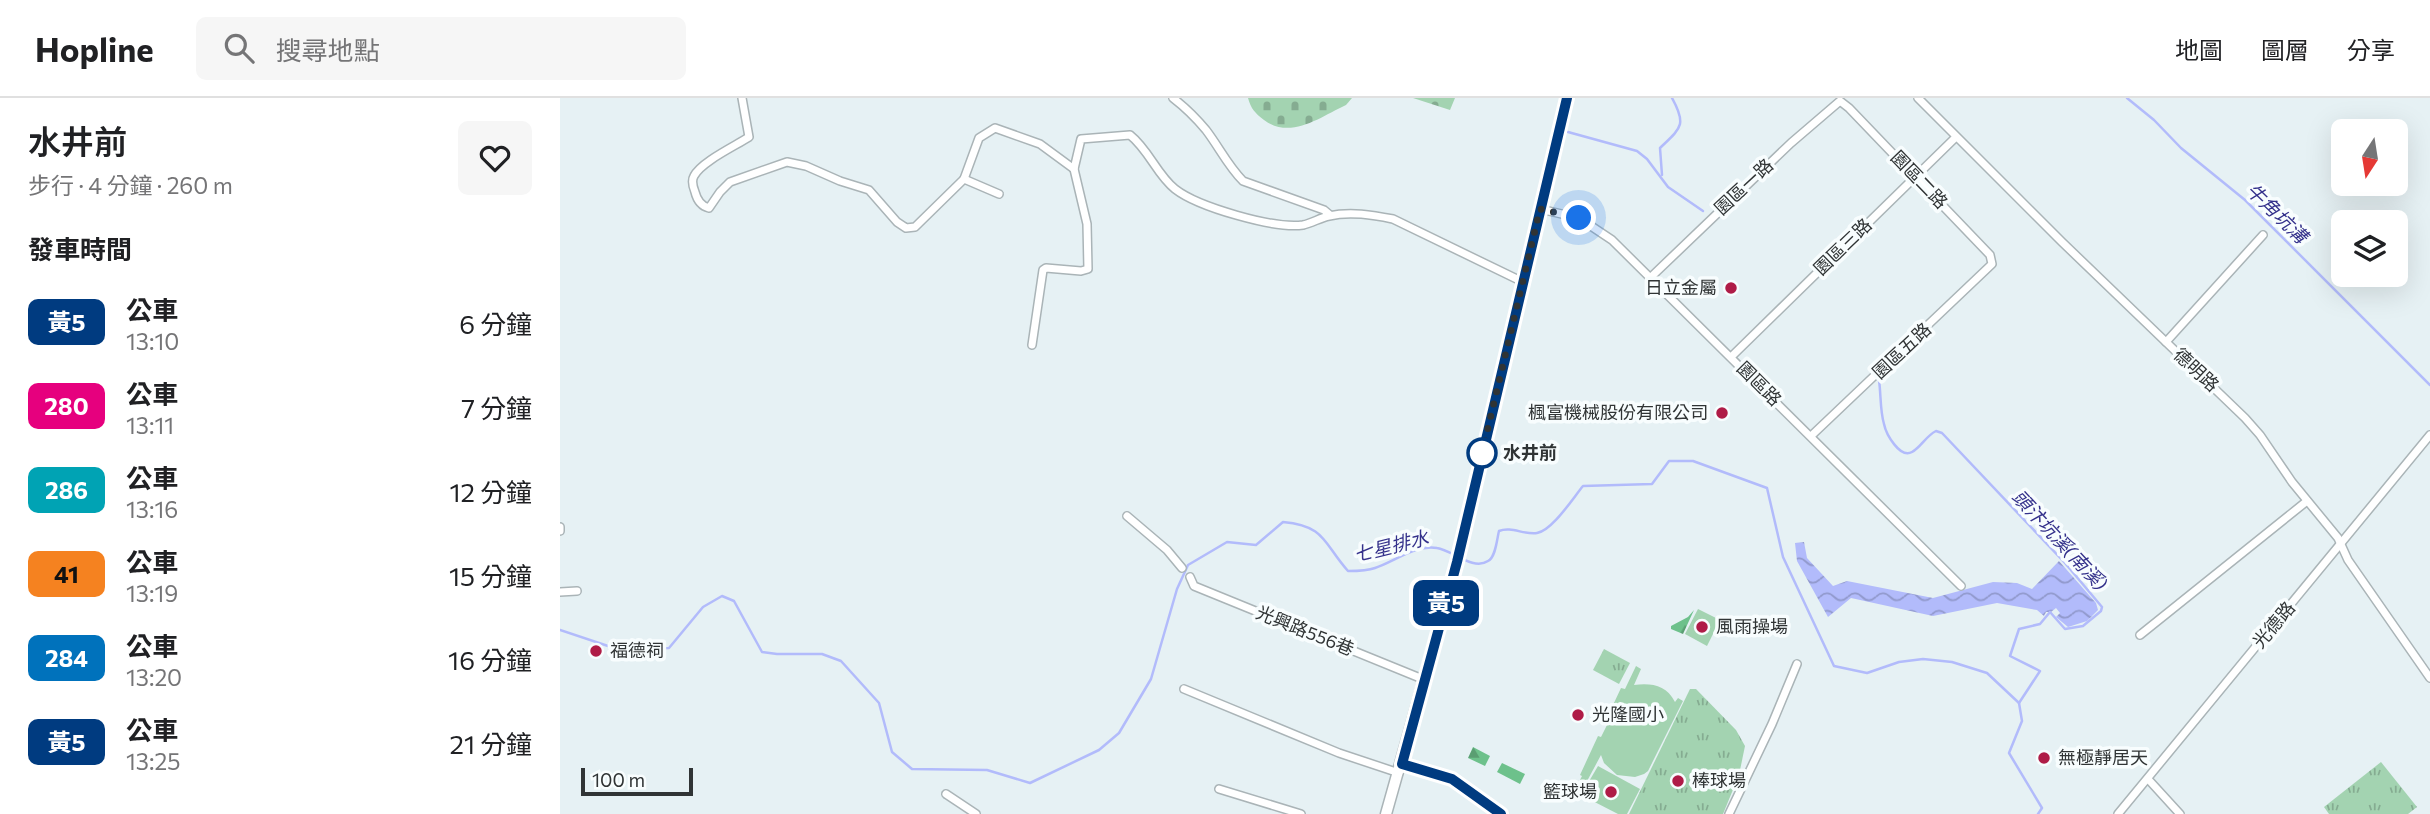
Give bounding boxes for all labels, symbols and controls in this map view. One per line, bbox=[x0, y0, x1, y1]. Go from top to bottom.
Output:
search box bbox=[196, 17, 686, 80]
text: Hopline bbox=[35, 28, 154, 69]
icon: search bbox=[220, 29, 258, 67]
text: 搜尋地點 bbox=[276, 34, 380, 65]
text: 地圖 bbox=[2175, 35, 2223, 64]
text: 圖層 bbox=[2261, 35, 2309, 64]
text: 分享 bbox=[2347, 35, 2395, 64]
north arrow bbox=[2331, 119, 2408, 196]
map controls bbox=[2331, 119, 2408, 287]
text: 水井前 bbox=[28, 120, 127, 161]
button: heart bbox=[458, 121, 532, 195]
street label: 園區二路 bbox=[1887, 146, 1953, 213]
street label: 園區一路 bbox=[1709, 154, 1777, 219]
text: 步行 · 4 分鐘 · 260 m bbox=[28, 171, 233, 199]
water label: 牛角坑溝 bbox=[2242, 178, 2315, 249]
your location bbox=[1561, 200, 1596, 235]
button: layers bbox=[2331, 210, 2408, 287]
street label: 園區三路 bbox=[1809, 213, 1876, 279]
text: 發車時間 bbox=[28, 233, 132, 264]
place label: 日立金屬 bbox=[1645, 276, 1717, 298]
marker: 日立金屬 bbox=[1723, 280, 1739, 296]
text: 公車 bbox=[126, 294, 178, 325]
text: 黃5 bbox=[48, 307, 86, 336]
text: 6 分鐘 bbox=[459, 308, 532, 339]
street label: 園區五路 bbox=[1867, 318, 1935, 383]
text: 13:10 bbox=[126, 327, 179, 355]
street label: 德明路 bbox=[2169, 343, 2224, 396]
street label: 園區路 bbox=[1733, 356, 1787, 410]
text: 公車 bbox=[126, 378, 178, 409]
text: 280 bbox=[44, 391, 89, 420]
text: 7 分鐘 bbox=[461, 392, 532, 423]
place label: 楓富機械股份有限公司 bbox=[1528, 401, 1708, 423]
marker: 楓富機械股份有限公司 bbox=[1714, 405, 1730, 421]
text: 13:11 bbox=[126, 411, 174, 439]
marker: 水井前 bbox=[1467, 438, 1497, 468]
place label: 水井前 bbox=[1503, 441, 1557, 463]
text: 公車 bbox=[126, 462, 178, 493]
text: 286 bbox=[45, 475, 88, 504]
text: 12 分鐘 bbox=[449, 476, 532, 507]
water label: 頭汴坑溪(南溪) bbox=[2008, 485, 2113, 595]
text: 13:16 bbox=[126, 495, 178, 523]
water label: 七星排水 bbox=[1351, 525, 1431, 566]
text: 公車 bbox=[126, 546, 178, 577]
text: 41 bbox=[54, 559, 79, 588]
text: 15 分鐘 bbox=[449, 560, 532, 591]
text: 13:19 bbox=[126, 579, 178, 607]
line badge: 黃5 bbox=[1414, 580, 1477, 626]
text: 黃5 bbox=[1427, 588, 1465, 617]
street label: 光德路 bbox=[2247, 597, 2299, 652]
street label: 光興路556巷 bbox=[1253, 600, 1358, 660]
place label: 風雨操場 bbox=[1716, 615, 1788, 637]
marker: 風雨操場 bbox=[1694, 619, 1710, 635]
text: 公車 bbox=[126, 630, 178, 661]
place label: 福德祠 bbox=[610, 639, 664, 661]
text: 284 bbox=[45, 643, 88, 672]
marker: 福德祠 bbox=[588, 643, 604, 659]
text: 16 分鐘 bbox=[448, 644, 532, 675]
text: 13:20 bbox=[126, 663, 182, 691]
place label: 光隆國小 bbox=[1592, 703, 1664, 725]
marker: 光隆國小 bbox=[1570, 707, 1586, 723]
text: 公車 bbox=[126, 714, 178, 745]
text: 黃5 bbox=[48, 727, 86, 756]
text: 21 分鐘 bbox=[449, 728, 532, 759]
place label: 無極靜居天 bbox=[2058, 746, 2148, 768]
text: 13:25 bbox=[126, 747, 180, 775]
marker: 無極靜居天 bbox=[2036, 750, 2052, 766]
scale bar bbox=[581, 765, 693, 797]
text: 100 m bbox=[592, 768, 645, 791]
place label: 棒球場 bbox=[1692, 769, 1746, 791]
marker: 棒球場 bbox=[1670, 773, 1686, 789]
place label: 籃球場 bbox=[1543, 780, 1597, 802]
marker: 籃球場 bbox=[1603, 784, 1619, 800]

